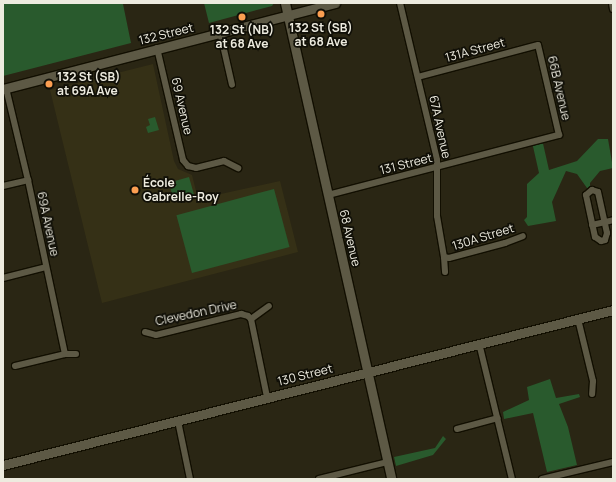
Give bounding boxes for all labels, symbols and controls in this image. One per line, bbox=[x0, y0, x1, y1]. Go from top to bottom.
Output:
marker: 132 St (SB) at 68 Ave bbox=[316, 9, 326, 19]
marker: 132 St (NB) at 68 Ave bbox=[237, 12, 247, 22]
street label: 132 Street bbox=[137, 20, 195, 48]
place label: 132 St (SB) at 68 Ave bbox=[289, 21, 353, 49]
place label: 132 St (NB) at 68 Ave bbox=[210, 23, 274, 51]
street label: 131A Street bbox=[444, 35, 506, 65]
street label: 66B Avenue bbox=[545, 54, 573, 122]
place label: 132 St (SB) at 69A Ave bbox=[57, 70, 120, 98]
street label: 69 Avenue bbox=[168, 76, 196, 136]
marker: 132 St (SB) at 69A Ave bbox=[44, 79, 54, 89]
street label: 67A Avenue bbox=[426, 94, 454, 160]
street label: 131 Street bbox=[378, 151, 434, 177]
place label: École Gabrelle-Roy bbox=[143, 176, 219, 204]
marker: École Gabrelle-Roy bbox=[130, 185, 140, 195]
street label: 69A Avenue bbox=[34, 190, 62, 258]
street label: 68 Avenue bbox=[336, 208, 364, 268]
street label: 130A Street bbox=[450, 221, 516, 253]
street label: Clevedon Drive bbox=[154, 297, 238, 329]
street label: 130 Street bbox=[276, 361, 334, 389]

